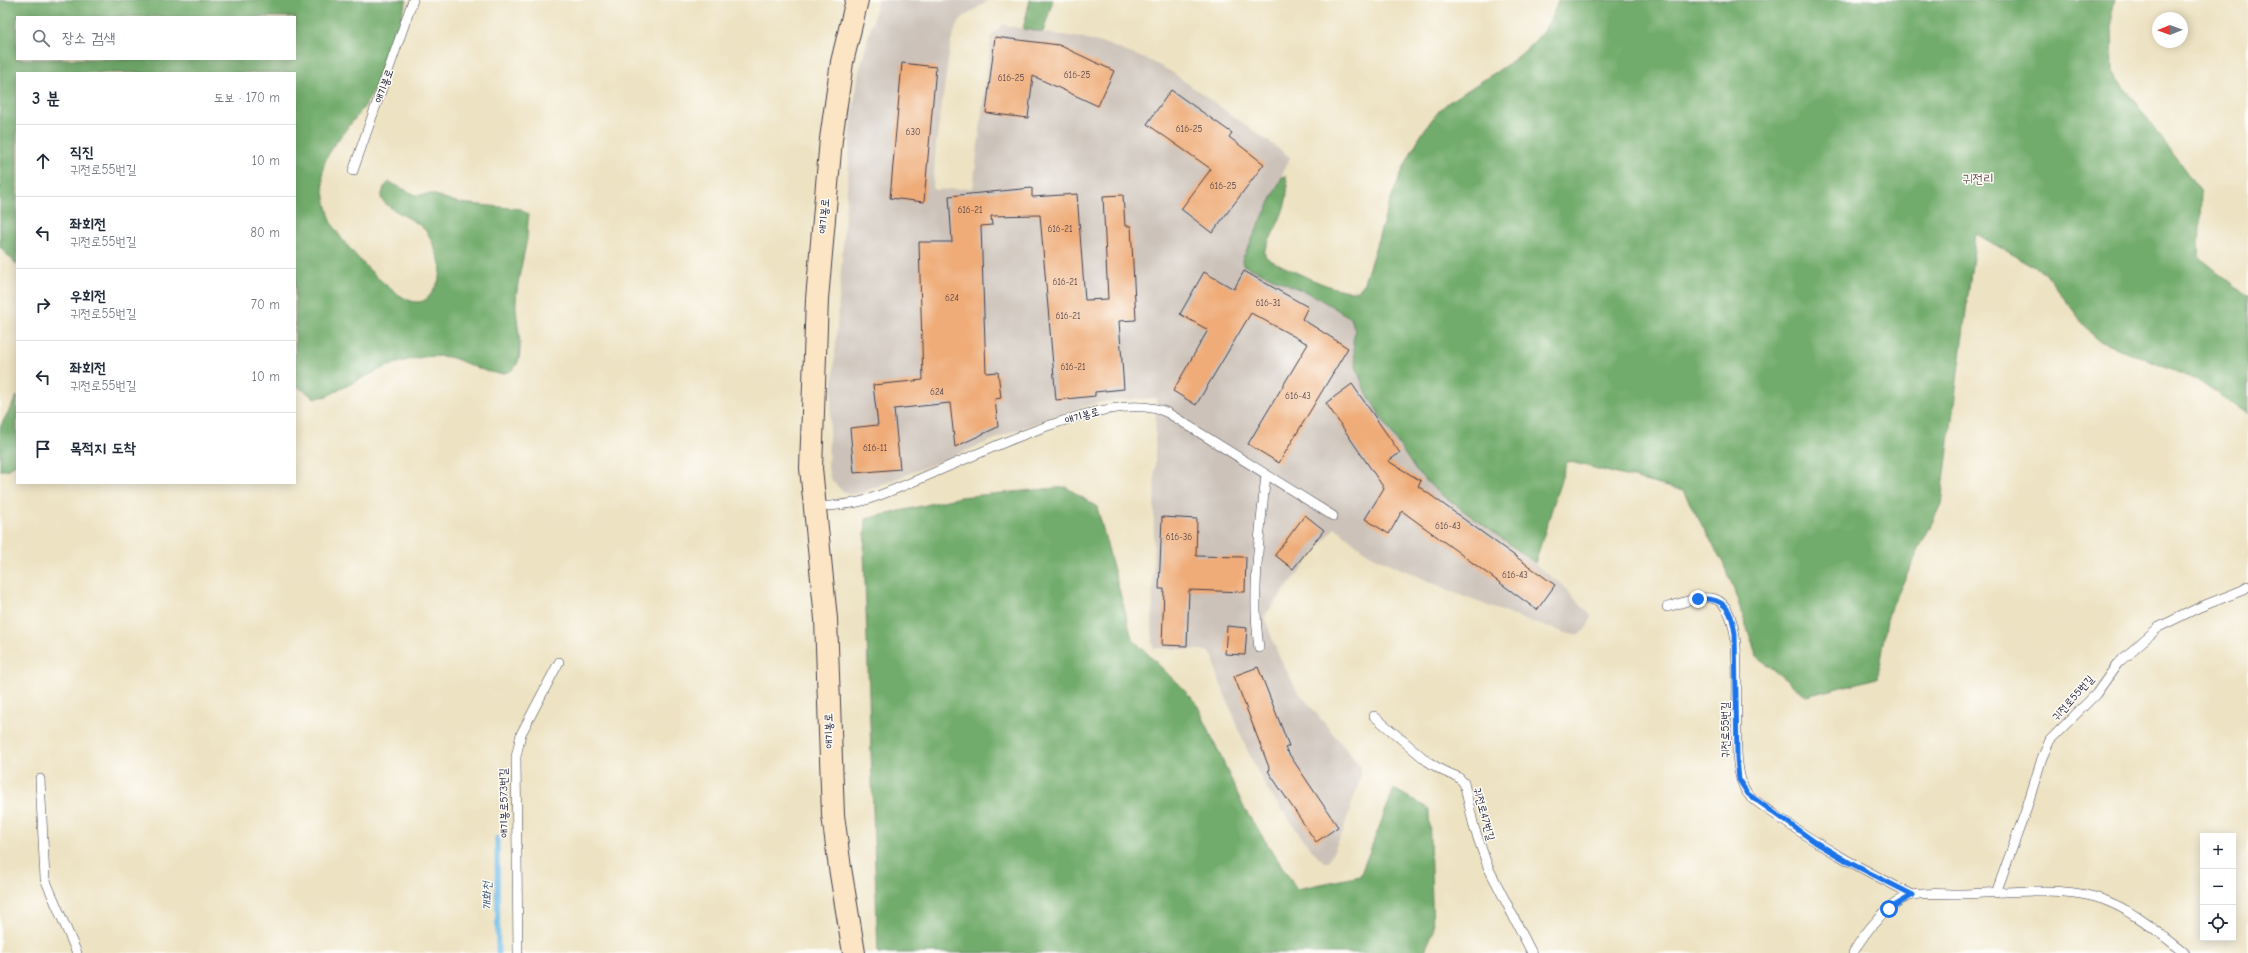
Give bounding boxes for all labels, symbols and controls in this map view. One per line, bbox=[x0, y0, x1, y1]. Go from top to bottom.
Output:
north arrow bbox=[2152, 12, 2188, 48]
search box bbox=[16, 16, 296, 60]
icon: search bbox=[30, 27, 52, 49]
text: 장소 검색 bbox=[62, 29, 115, 47]
street label: 애기봉로 bbox=[372, 67, 396, 105]
house number: 616-25 bbox=[1064, 70, 1090, 80]
house number: 616-25 bbox=[998, 73, 1024, 83]
text: 3 분 bbox=[32, 89, 60, 108]
text: 도보 · 170 m bbox=[214, 90, 280, 105]
house number: 616-25 bbox=[1176, 124, 1202, 134]
house number: 630 bbox=[906, 127, 920, 137]
text: 직진 bbox=[70, 143, 94, 161]
icon: ahead bbox=[32, 150, 54, 172]
text: 10 m bbox=[252, 153, 280, 168]
text: 귀전로55번길 bbox=[70, 162, 136, 177]
district label: 귀전리 bbox=[1962, 171, 1994, 186]
house number: 616-25 bbox=[1210, 181, 1236, 191]
street label: 애기봉로 bbox=[816, 198, 832, 234]
house number: 616-21 bbox=[957, 205, 983, 215]
text: 좌회전 bbox=[70, 215, 106, 233]
icon: left bbox=[32, 222, 54, 244]
house number: 616-21 bbox=[1047, 224, 1073, 234]
text: 80 m bbox=[250, 225, 280, 240]
text: 귀전로55번길 bbox=[70, 234, 136, 249]
house number: 616-21 bbox=[1052, 277, 1078, 287]
text: 우회전 bbox=[70, 287, 106, 305]
house number: 624 bbox=[945, 293, 959, 303]
icon: right bbox=[32, 294, 54, 316]
text: 70 m bbox=[251, 297, 280, 312]
house number: 616-31 bbox=[1255, 298, 1281, 308]
text: 귀전로55번길 bbox=[70, 306, 136, 321]
house number: 616-21 bbox=[1055, 311, 1081, 321]
text: 좌회전 bbox=[70, 359, 106, 377]
house number: 616-21 bbox=[1060, 362, 1086, 372]
icon: left bbox=[32, 366, 54, 388]
text: 10 m bbox=[252, 369, 280, 384]
text: 귀전로55번길 bbox=[70, 378, 136, 393]
house number: 624 bbox=[930, 387, 944, 397]
house number: 616-43 bbox=[1285, 391, 1311, 401]
street label: 애기봉로 bbox=[1063, 405, 1101, 427]
icon: arrive bbox=[32, 438, 54, 460]
text: 목적지 도착 bbox=[70, 439, 136, 457]
house number: 616-11 bbox=[863, 443, 887, 453]
house number: 616-43 bbox=[1435, 521, 1461, 531]
house number: 616-36 bbox=[1166, 532, 1192, 542]
house number: 616-43 bbox=[1502, 570, 1528, 580]
route end bbox=[1689, 590, 1707, 608]
street label: 귀전로55번길 bbox=[2049, 673, 2097, 723]
street label: 귀전로55번길 bbox=[1719, 702, 1732, 758]
street label: 애기봉로 bbox=[822, 713, 836, 749]
street label: 애기봉로573번길 bbox=[497, 768, 511, 838]
street label: 귀전로47번길 bbox=[1471, 786, 1497, 842]
map controls bbox=[2200, 833, 2236, 941]
button: + bbox=[2200, 833, 2236, 869]
button: − bbox=[2200, 869, 2236, 905]
water label: 개화천 bbox=[480, 880, 494, 911]
route start bbox=[1880, 900, 1898, 918]
button: locate bbox=[2200, 905, 2236, 941]

